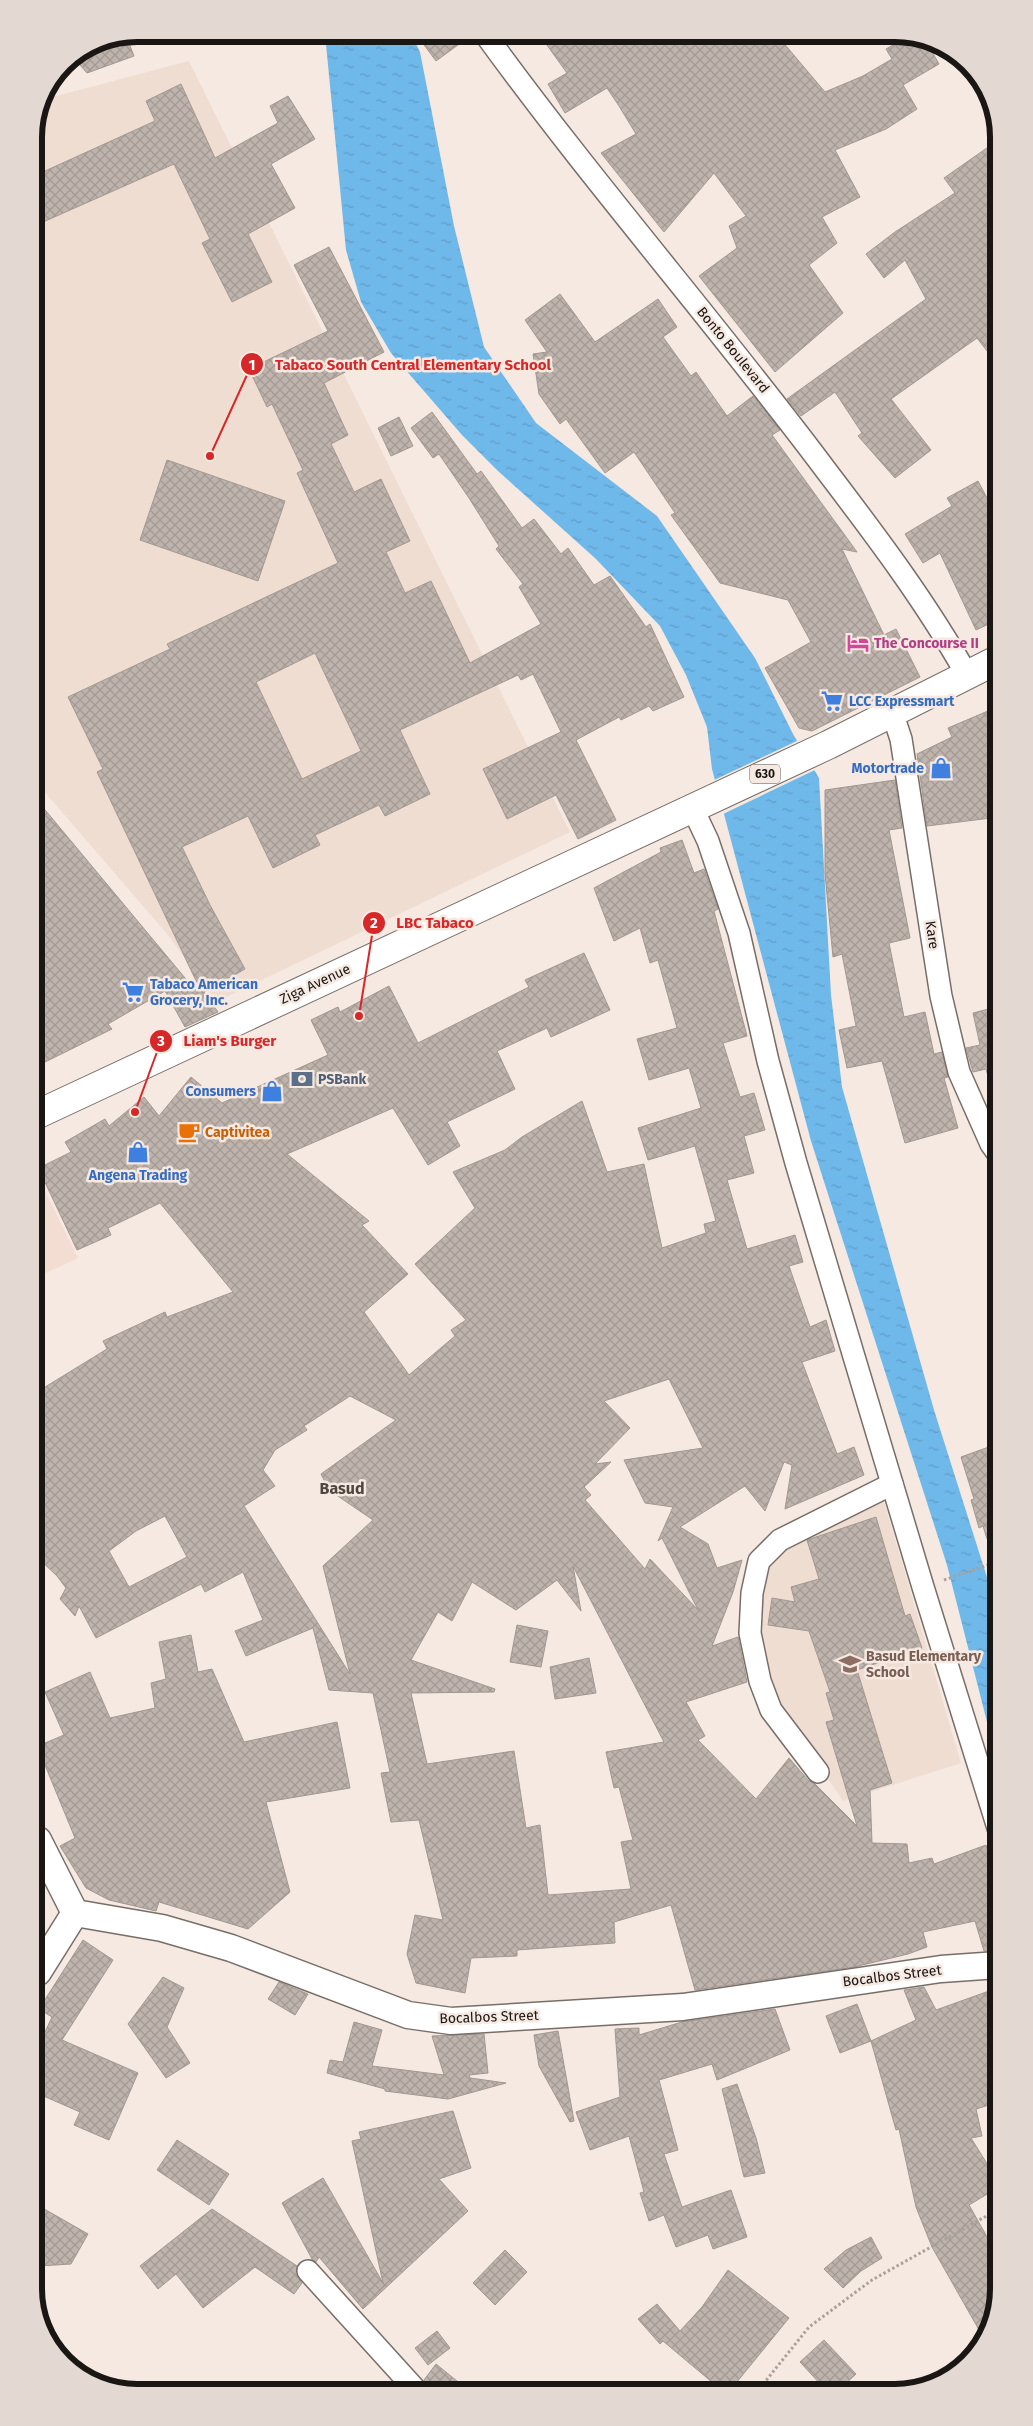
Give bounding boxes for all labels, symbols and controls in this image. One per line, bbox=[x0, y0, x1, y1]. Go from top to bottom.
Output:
street label: Bonto Boulevard bbox=[693, 304, 773, 396]
callout: Tabaco South Central Elementary School bbox=[240, 349, 561, 379]
text: 1 bbox=[249, 356, 255, 374]
text: Tabaco South Central Elementary School bbox=[275, 356, 552, 374]
hotel icon: The Concourse II bbox=[845, 630, 871, 656]
place label: The Concourse II bbox=[874, 635, 979, 652]
supermarket icon: LCC Expressmart bbox=[819, 688, 845, 714]
place label: LCC Expressmart bbox=[849, 693, 955, 710]
shop icon: Motortrade bbox=[928, 755, 954, 781]
place label: Motortrade bbox=[852, 760, 924, 777]
road number: 630 bbox=[750, 764, 780, 784]
callout: LBC Tabaco bbox=[361, 908, 484, 938]
text: 2 bbox=[370, 914, 378, 932]
text: LBC Tabaco bbox=[396, 914, 474, 932]
street label: Kare bbox=[922, 920, 942, 950]
street label: Ziga Avenue bbox=[277, 960, 353, 1008]
place label: Tabaco American Grocery, Inc. bbox=[150, 976, 258, 1009]
supermarket icon: Tabaco American Grocery, Inc. bbox=[120, 979, 146, 1005]
callout: Liam's Burger bbox=[148, 1026, 286, 1056]
text: 3 bbox=[156, 1032, 165, 1050]
text: Liam's Burger bbox=[184, 1032, 277, 1050]
bank icon: PSBank bbox=[289, 1066, 315, 1092]
place label: PSBank bbox=[318, 1071, 367, 1088]
shop icon: Consumers bbox=[259, 1078, 285, 1104]
place label: Consumers bbox=[185, 1083, 256, 1100]
cafe icon: Captivitea bbox=[176, 1119, 202, 1145]
place label: Captivitea bbox=[205, 1124, 270, 1141]
shop icon: Angena Trading bbox=[125, 1139, 151, 1165]
place label: Angena Trading bbox=[88, 1167, 188, 1184]
district label: Basud bbox=[320, 1479, 364, 1498]
place label: Basud Elementary School bbox=[866, 1648, 982, 1681]
school or university icon: Basud Elementary School bbox=[837, 1651, 863, 1677]
street label: Bocalbos Street bbox=[842, 1961, 943, 1991]
street label: Bocalbos Street bbox=[439, 2007, 540, 2027]

